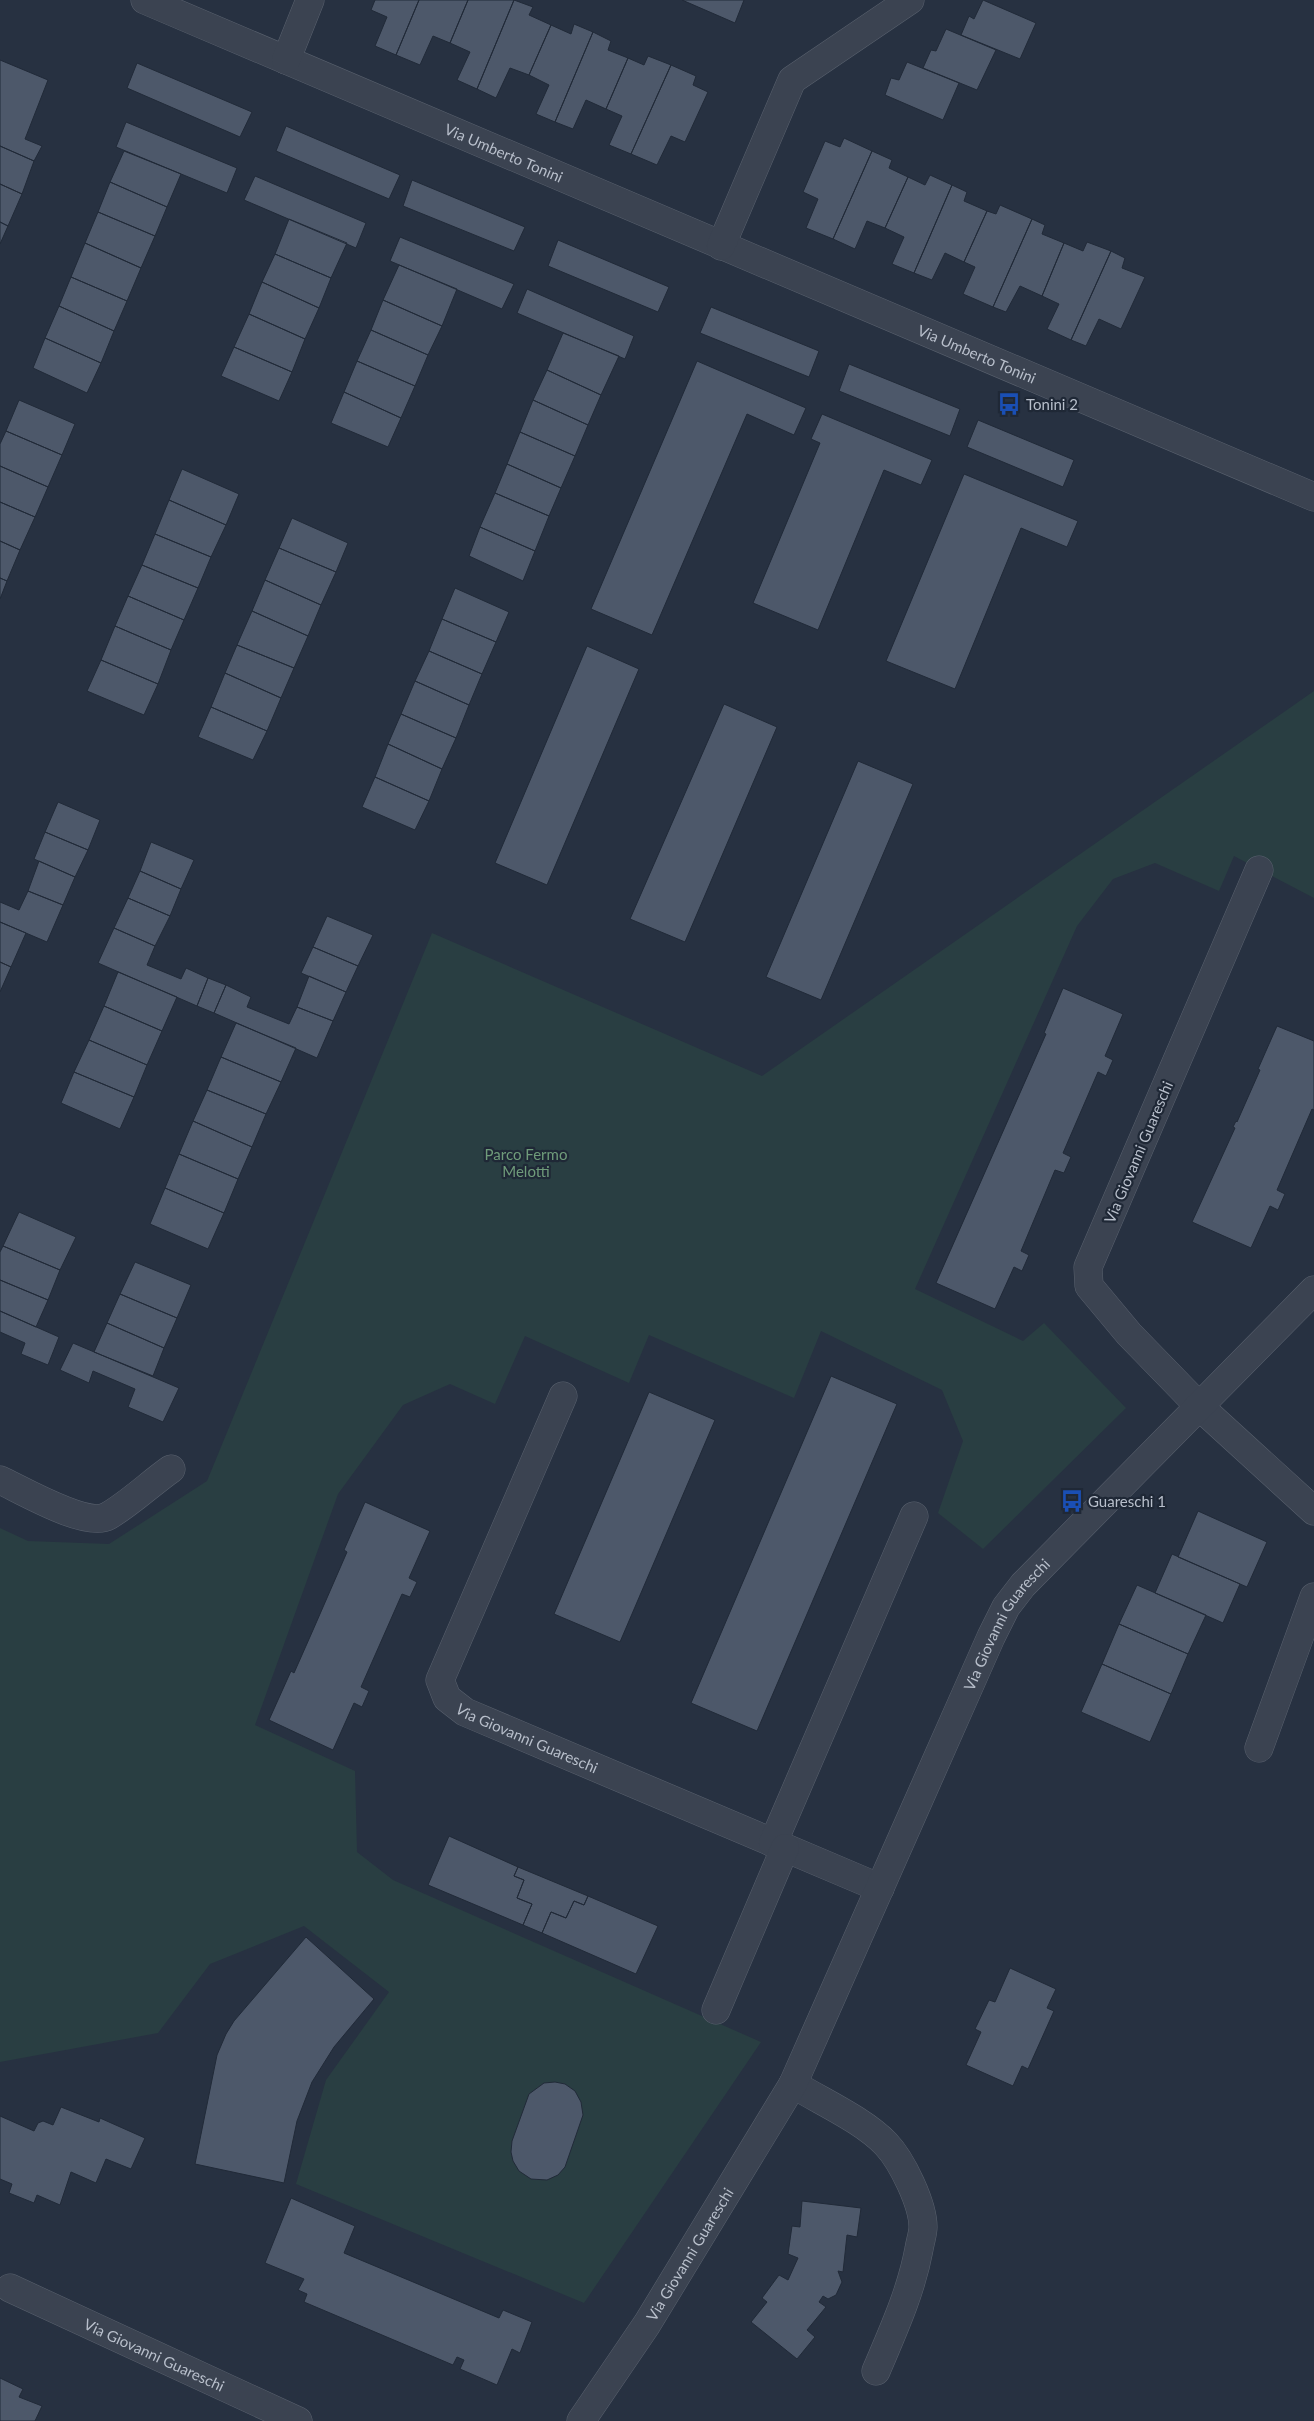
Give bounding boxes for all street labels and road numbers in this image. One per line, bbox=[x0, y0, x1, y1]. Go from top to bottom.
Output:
street label: Via Umberto Tonini bbox=[442, 120, 566, 186]
street label: Via Umberto Tonini bbox=[915, 321, 1039, 387]
street label: Via Giovanni Guareschi bbox=[1100, 1078, 1176, 1226]
street label: Via Giovanni Guareschi bbox=[960, 1555, 1053, 1693]
street label: Via Giovanni Guareschi bbox=[452, 1699, 601, 1776]
street label: Via Giovanni Guareschi bbox=[642, 2184, 737, 2324]
street label: Via Giovanni Guareschi bbox=[81, 2315, 227, 2395]

